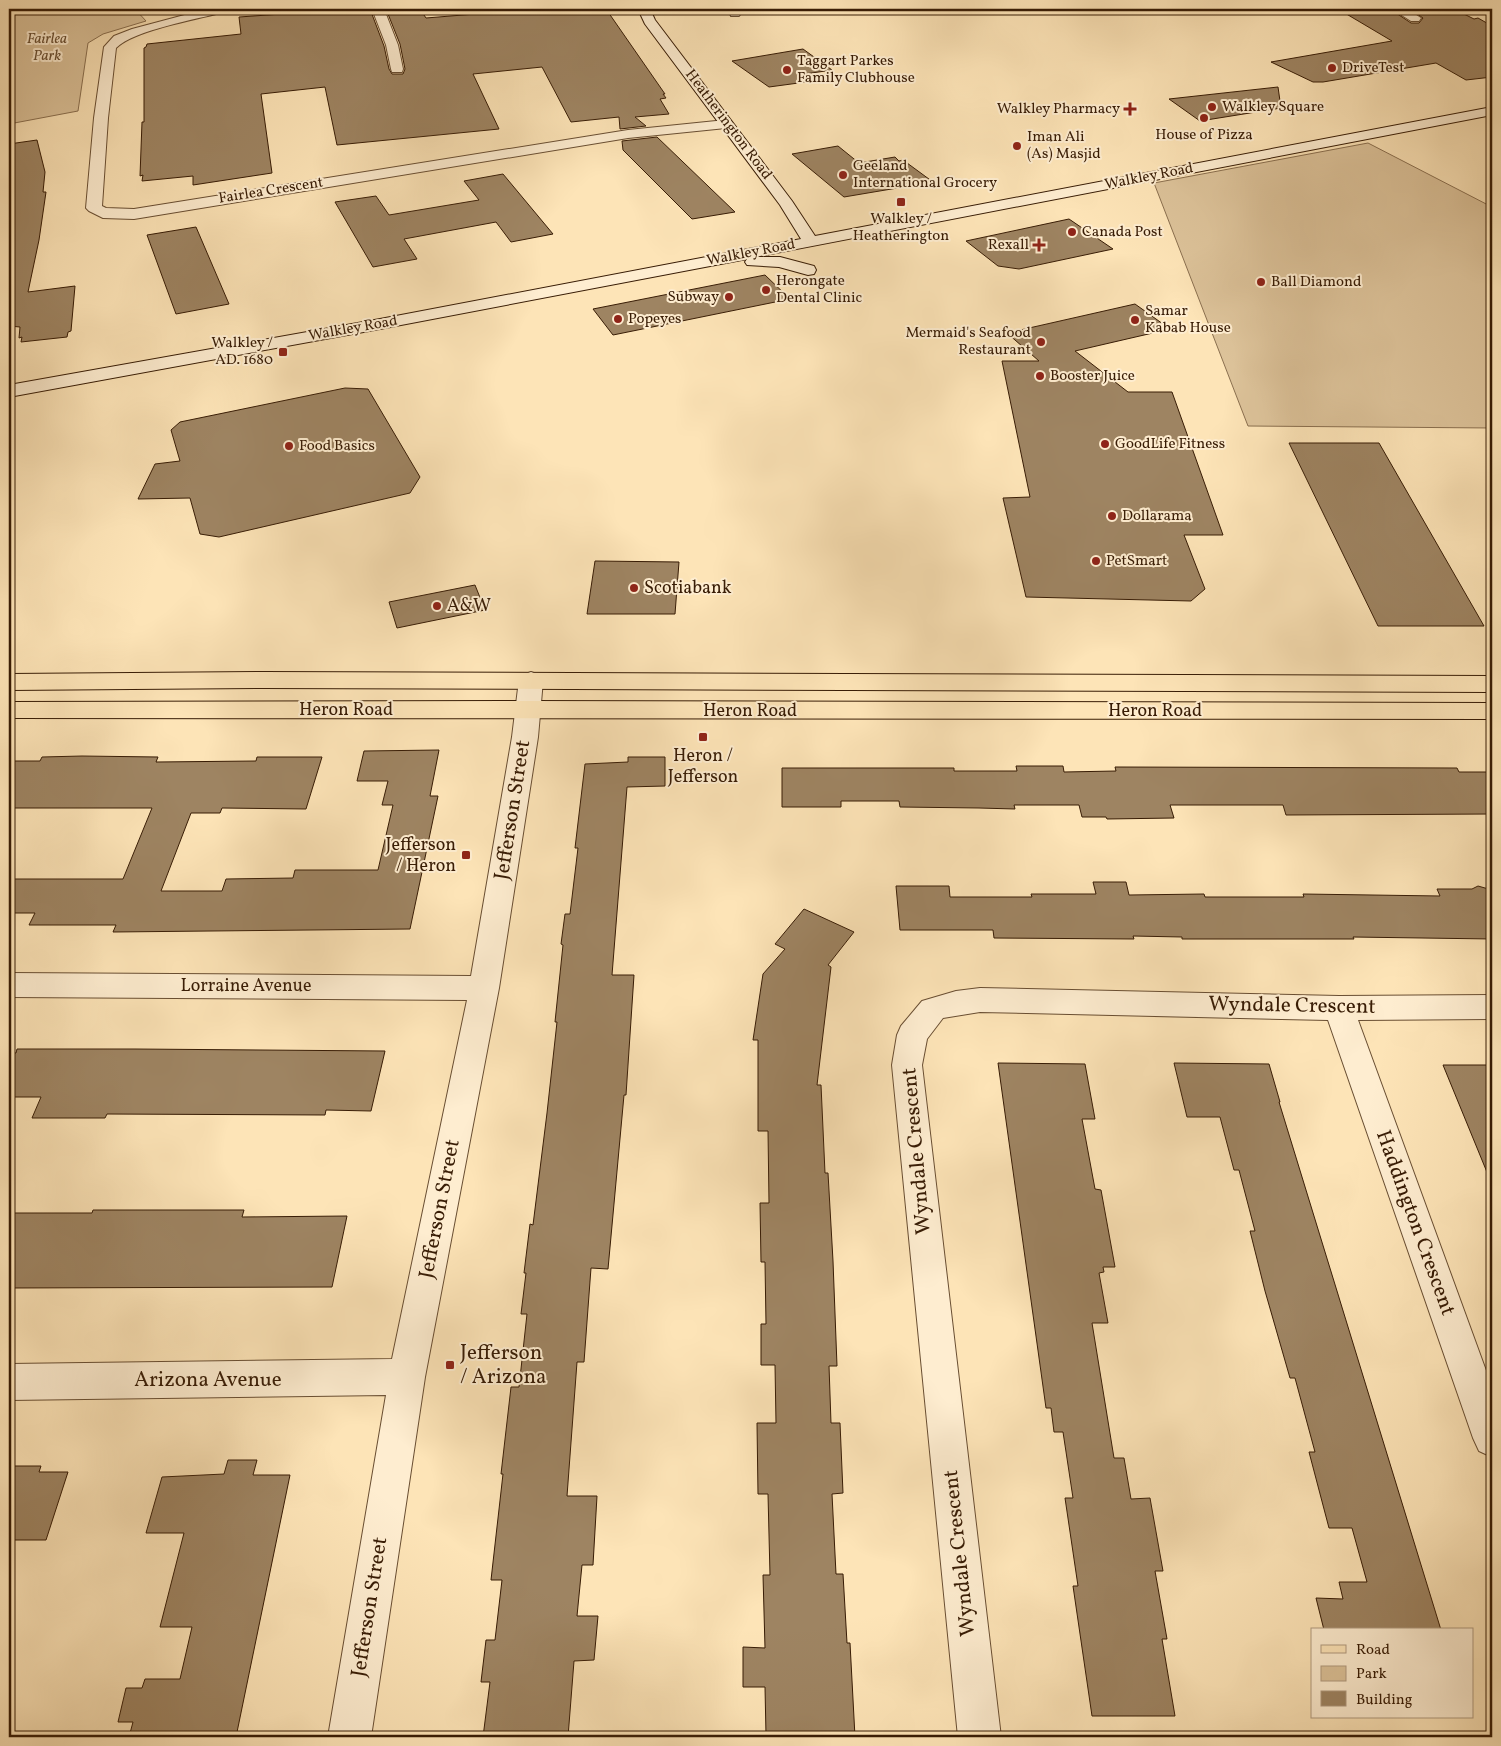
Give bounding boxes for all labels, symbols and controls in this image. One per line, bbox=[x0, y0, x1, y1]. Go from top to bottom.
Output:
park label: Fairlea Park bbox=[27, 29, 67, 67]
place label: Taggart Parkes Family Clubhouse bbox=[797, 51, 915, 89]
place label: DriveTest bbox=[1342, 58, 1404, 79]
marker: DriveTest bbox=[1326, 62, 1338, 74]
marker: Taggart Parkes Family Clubhouse bbox=[781, 64, 793, 76]
street label: Heatherington Road bbox=[679, 65, 777, 185]
place label: Walkley Square bbox=[1222, 97, 1324, 118]
place label: Walkley Pharmacy bbox=[997, 99, 1120, 120]
marker: Walkley Square bbox=[1206, 101, 1218, 113]
marker: Walkley Pharmacy bbox=[1124, 103, 1136, 115]
marker: House of Pizza bbox=[1198, 112, 1210, 124]
place label: House of Pizza bbox=[1155, 125, 1253, 146]
place label: Iman Ali (As) Masjid bbox=[1027, 127, 1101, 165]
marker: Iman Ali (As) Masjid bbox=[1011, 140, 1023, 152]
place label: Geeland International Grocery bbox=[853, 156, 997, 194]
street label: Walkley Road bbox=[1103, 158, 1195, 196]
marker: Geeland International Grocery bbox=[837, 169, 849, 181]
street label: Fairlea Crescent bbox=[217, 172, 325, 210]
marker: Walkley / Heatherington bbox=[895, 196, 907, 208]
place label: Walkley / Heatherington bbox=[853, 209, 949, 247]
place label: Canada Post bbox=[1082, 222, 1163, 243]
marker: Canada Post bbox=[1066, 226, 1078, 238]
street label: Walkley Road bbox=[705, 234, 797, 272]
place label: Rexall bbox=[988, 235, 1029, 256]
marker: Rexall bbox=[1033, 239, 1045, 251]
place label: Herongate Dental Clinic bbox=[776, 271, 863, 309]
place label: Ball Diamond bbox=[1271, 272, 1361, 293]
marker: Ball Diamond bbox=[1255, 276, 1267, 288]
marker: Herongate Dental Clinic bbox=[760, 284, 772, 296]
place label: Subway bbox=[667, 287, 719, 308]
marker: Subway bbox=[723, 291, 735, 303]
place label: Samar Kabab House bbox=[1145, 301, 1231, 339]
place label: Popeyes bbox=[628, 309, 681, 330]
street label: Walkley Road bbox=[307, 311, 399, 347]
marker: Popeyes bbox=[612, 313, 624, 325]
marker: Samar Kabab House bbox=[1129, 314, 1141, 326]
place label: Mermaid's Seafood Restaurant bbox=[905, 323, 1031, 361]
place label: Walkley / AD. 1680 bbox=[211, 333, 274, 371]
marker: Mermaid's Seafood Restaurant bbox=[1035, 336, 1047, 348]
marker: Walkley / AD. 1680 bbox=[277, 346, 289, 358]
place label: Booster Juice bbox=[1050, 366, 1135, 387]
marker: Booster Juice bbox=[1034, 370, 1046, 382]
place label: GoodLife Fitness bbox=[1115, 434, 1225, 455]
place label: Food Basics bbox=[299, 436, 375, 457]
marker: GoodLife Fitness bbox=[1099, 438, 1111, 450]
marker: Food Basics bbox=[283, 440, 295, 452]
place label: Dollarama bbox=[1122, 506, 1192, 527]
marker: Dollarama bbox=[1106, 510, 1118, 522]
place label: PetSmart bbox=[1106, 551, 1167, 572]
marker: PetSmart bbox=[1090, 555, 1102, 567]
place label: Scotiabank bbox=[644, 576, 732, 601]
marker: Scotiabank bbox=[628, 582, 640, 594]
place label: A&W bbox=[447, 594, 491, 619]
marker: A&W bbox=[431, 600, 443, 612]
street label: Heron Road bbox=[299, 698, 393, 723]
street label: Heron Road bbox=[703, 699, 797, 724]
street label: Heron Road bbox=[1108, 699, 1202, 724]
marker: Heron / Jefferson bbox=[697, 731, 709, 743]
street label: Jefferson Street bbox=[488, 738, 538, 882]
place label: Heron / Jefferson bbox=[668, 744, 739, 790]
place label: Jefferson / Heron bbox=[385, 833, 456, 879]
marker: Jefferson / Heron bbox=[460, 849, 472, 861]
street label: Lorraine Avenue bbox=[181, 974, 311, 999]
street label: Wyndale Crescent bbox=[1208, 990, 1376, 1022]
street label: Wyndale Crescent bbox=[895, 1066, 939, 1236]
street label: Haddington Crescent bbox=[1368, 1126, 1462, 1320]
street label: Jefferson Street bbox=[412, 1137, 468, 1281]
place label: Jefferson / Arizona bbox=[460, 1339, 546, 1392]
marker: Jefferson / Arizona bbox=[444, 1359, 456, 1371]
street label: Arizona Avenue bbox=[134, 1366, 282, 1395]
street label: Wyndale Crescent bbox=[937, 1468, 983, 1638]
street label: Jefferson Street bbox=[345, 1535, 395, 1679]
legend bbox=[1311, 1628, 1474, 1718]
text: Road bbox=[1356, 1640, 1390, 1661]
text: Park bbox=[1356, 1664, 1387, 1685]
text: Building bbox=[1356, 1690, 1413, 1711]

